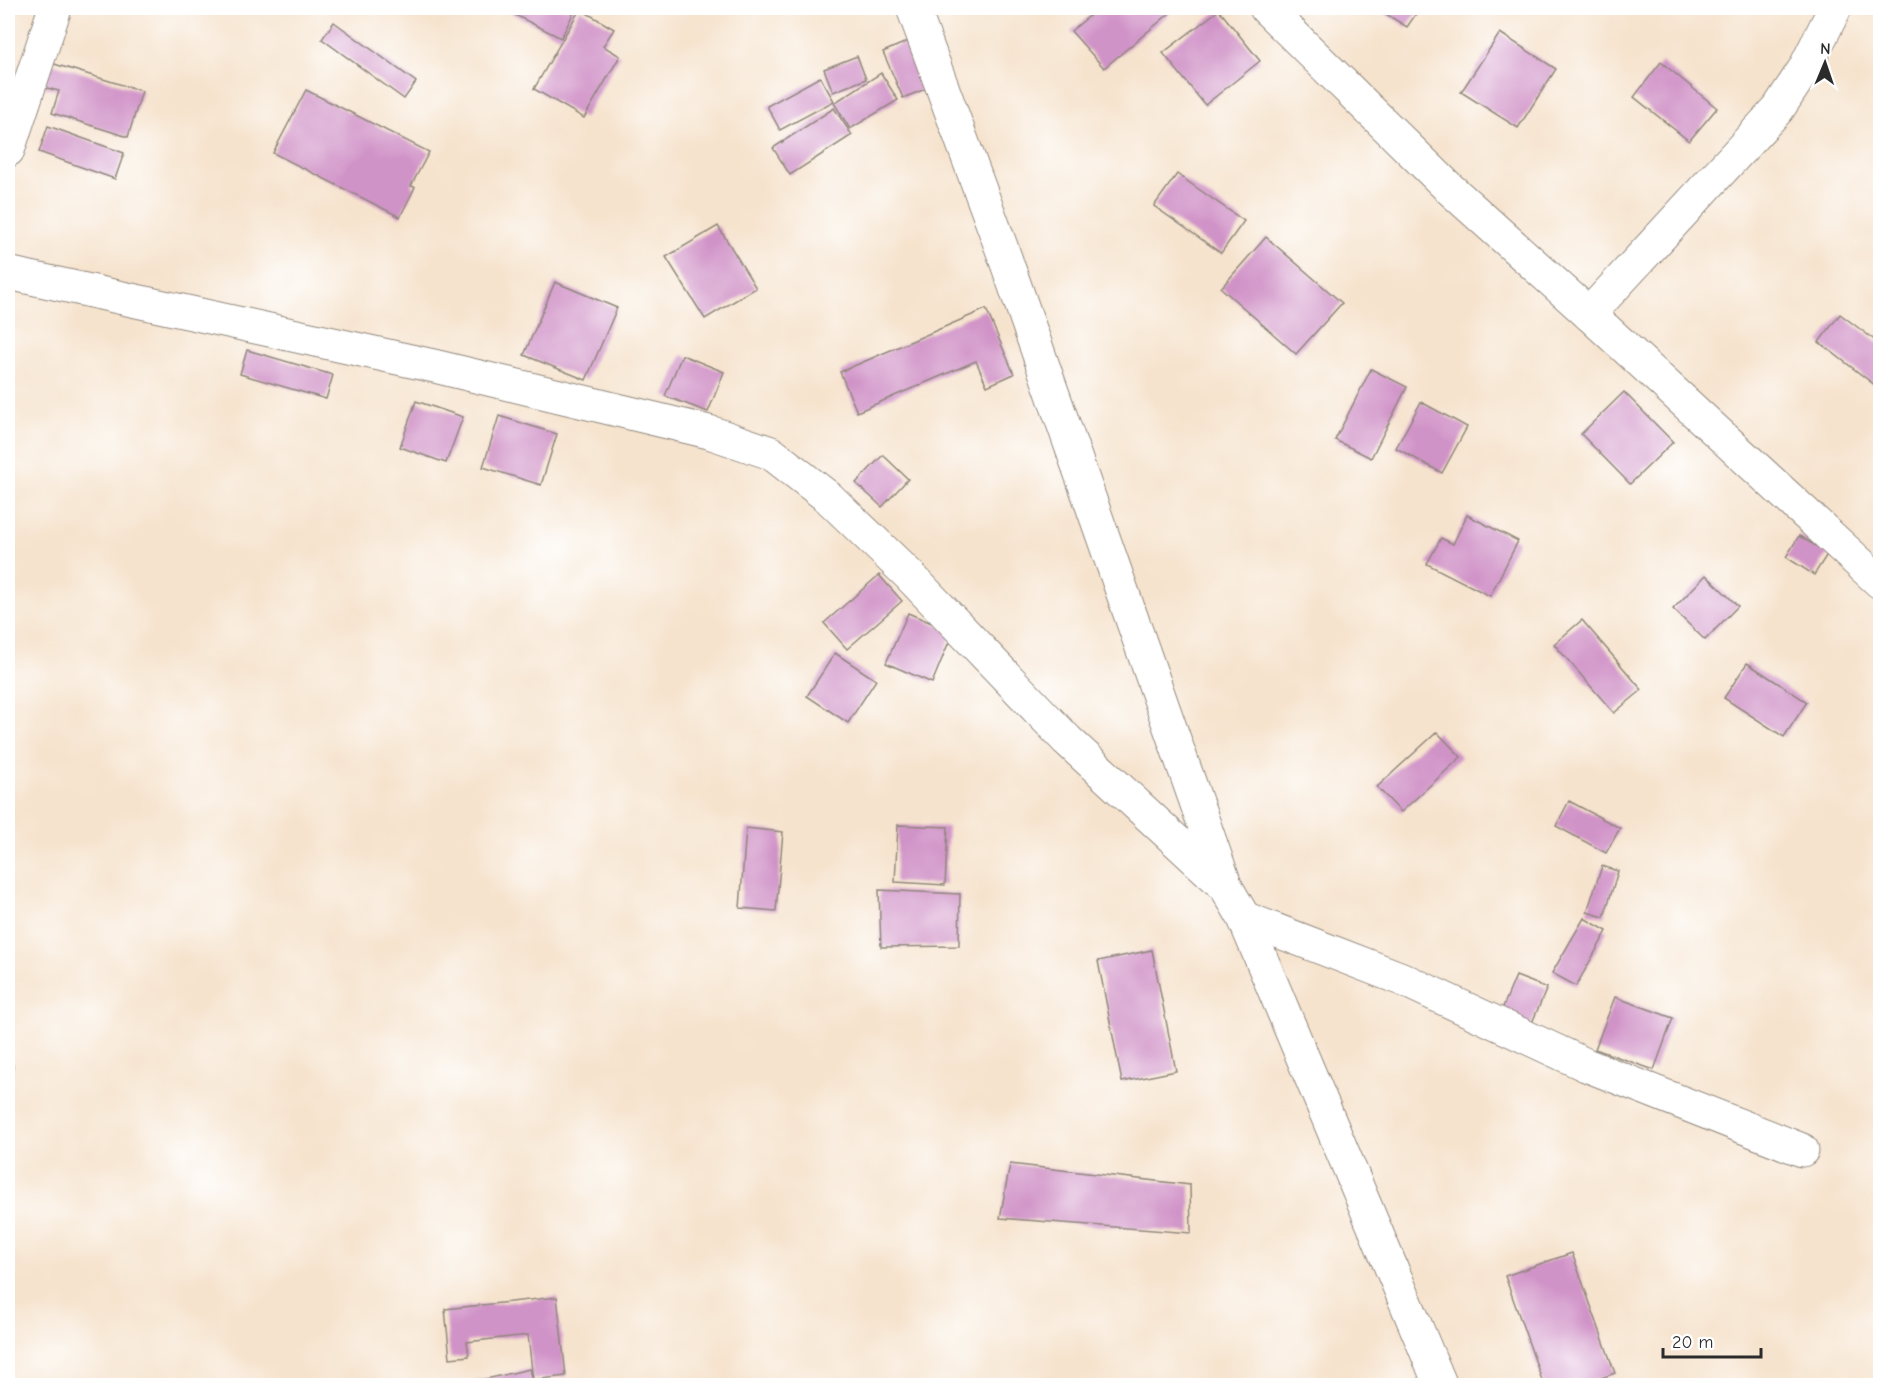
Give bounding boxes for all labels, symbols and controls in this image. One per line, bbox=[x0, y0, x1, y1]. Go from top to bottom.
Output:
north arrow bbox=[1795, 33, 1855, 93]
text: N bbox=[1820, 40, 1831, 58]
scale bar bbox=[1663, 1321, 1760, 1359]
text: 20 m bbox=[1672, 1332, 1713, 1353]

